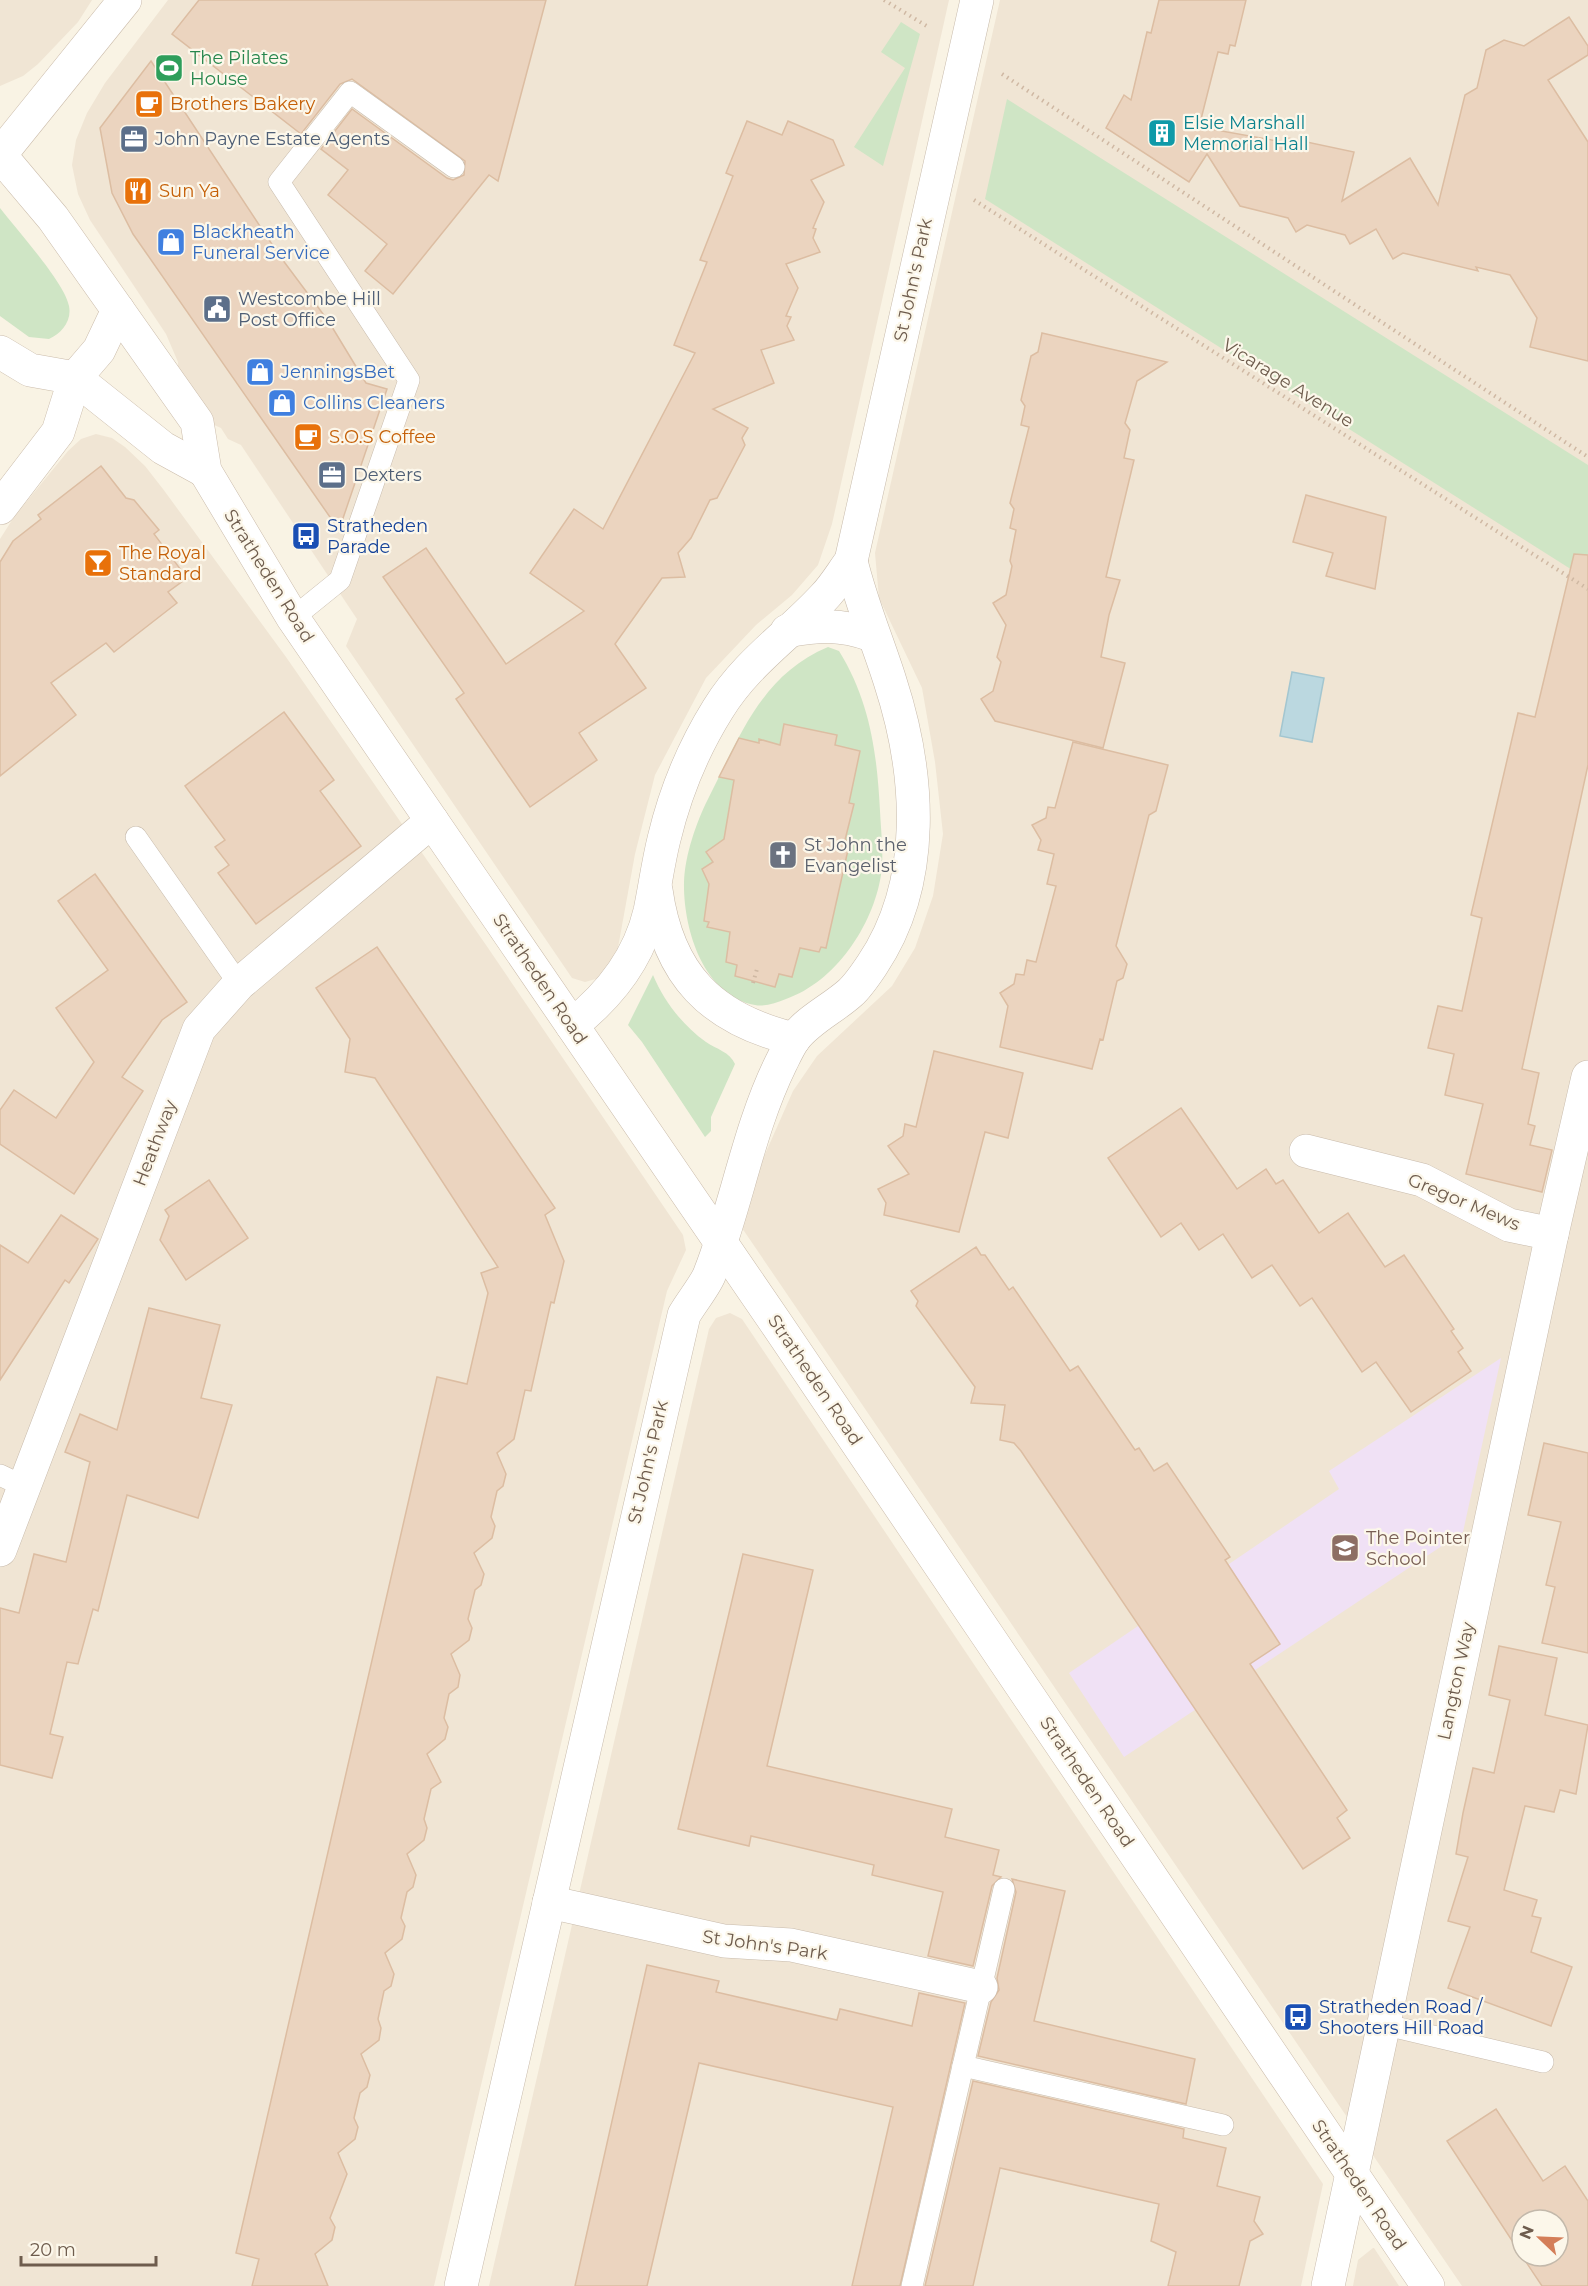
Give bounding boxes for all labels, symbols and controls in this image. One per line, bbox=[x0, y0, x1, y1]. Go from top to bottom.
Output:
place label: The Pilates House bbox=[190, 47, 288, 90]
sports icon: The Pilates House bbox=[153, 52, 185, 84]
cafe icon: Brothers Bakery bbox=[133, 88, 165, 120]
place label: Brothers Bakery bbox=[170, 93, 315, 115]
place label: Elsie Marshall Memorial Hall bbox=[1183, 112, 1308, 155]
building icon: Elsie Marshall Memorial Hall bbox=[1146, 117, 1178, 149]
office icon: John Payne Estate Agents bbox=[118, 123, 150, 155]
place label: John Payne Estate Agents bbox=[154, 128, 390, 150]
restaurant icon: Sun Ya bbox=[122, 175, 154, 207]
place label: Sun Ya bbox=[159, 180, 220, 202]
street label: St John's Park bbox=[889, 216, 937, 344]
place label: Blackheath Funeral Service bbox=[192, 221, 330, 264]
shop icon: Blackheath Funeral Service bbox=[155, 226, 187, 258]
place label: Westcombe Hill Post Office bbox=[238, 288, 381, 331]
public building icon: Westcombe Hill Post Office bbox=[201, 293, 233, 325]
street label: Vicarage Avenue bbox=[1218, 334, 1358, 432]
shop icon: JenningsBet bbox=[244, 356, 276, 388]
place label: JenningsBet bbox=[280, 361, 395, 383]
shop icon: Collins Cleaners bbox=[266, 387, 298, 419]
place label: Collins Cleaners bbox=[303, 392, 445, 414]
cafe icon: S.O.S Coffee bbox=[292, 421, 324, 453]
place label: S.O.S Coffee bbox=[329, 426, 436, 448]
office icon: Dexters bbox=[316, 459, 348, 491]
place label: Dexters bbox=[353, 464, 422, 486]
street label: Stratheden Road bbox=[219, 505, 319, 647]
place label: Stratheden Parade bbox=[327, 515, 428, 558]
bus stop icon: Stratheden Parade bbox=[290, 520, 322, 552]
place label: The Royal Standard bbox=[119, 542, 206, 585]
bar icon: The Royal Standard bbox=[82, 547, 114, 579]
place label: St John the Evangelist bbox=[804, 834, 907, 877]
church icon: St John the Evangelist bbox=[767, 839, 799, 871]
street label: Stratheden Road bbox=[488, 909, 592, 1049]
street label: Heathway bbox=[128, 1097, 182, 1189]
street label: Gregor Mews bbox=[1405, 1168, 1524, 1236]
street label: Stratheden Road bbox=[763, 1310, 867, 1450]
street label: St John's Park bbox=[623, 1398, 673, 1526]
place label: The Pointer School bbox=[1366, 1527, 1470, 1570]
school or university icon: The Pointer School bbox=[1329, 1532, 1361, 1564]
street label: Langton Way bbox=[1433, 1620, 1479, 1742]
street label: Stratheden Road bbox=[1035, 1712, 1139, 1852]
street label: St John's Park bbox=[701, 1925, 829, 1965]
place label: Stratheden Road / Shooters Hill Road bbox=[1319, 1996, 1484, 2039]
bus stop icon: Stratheden Road / Shooters Hill Road bbox=[1282, 2001, 1314, 2033]
street label: Stratheden Road bbox=[1307, 2115, 1411, 2255]
north arrow bbox=[1510, 2208, 1570, 2268]
text: N bbox=[1515, 2223, 1538, 2242]
scale bar bbox=[21, 2229, 156, 2267]
text: 20 m bbox=[30, 2239, 76, 2261]

